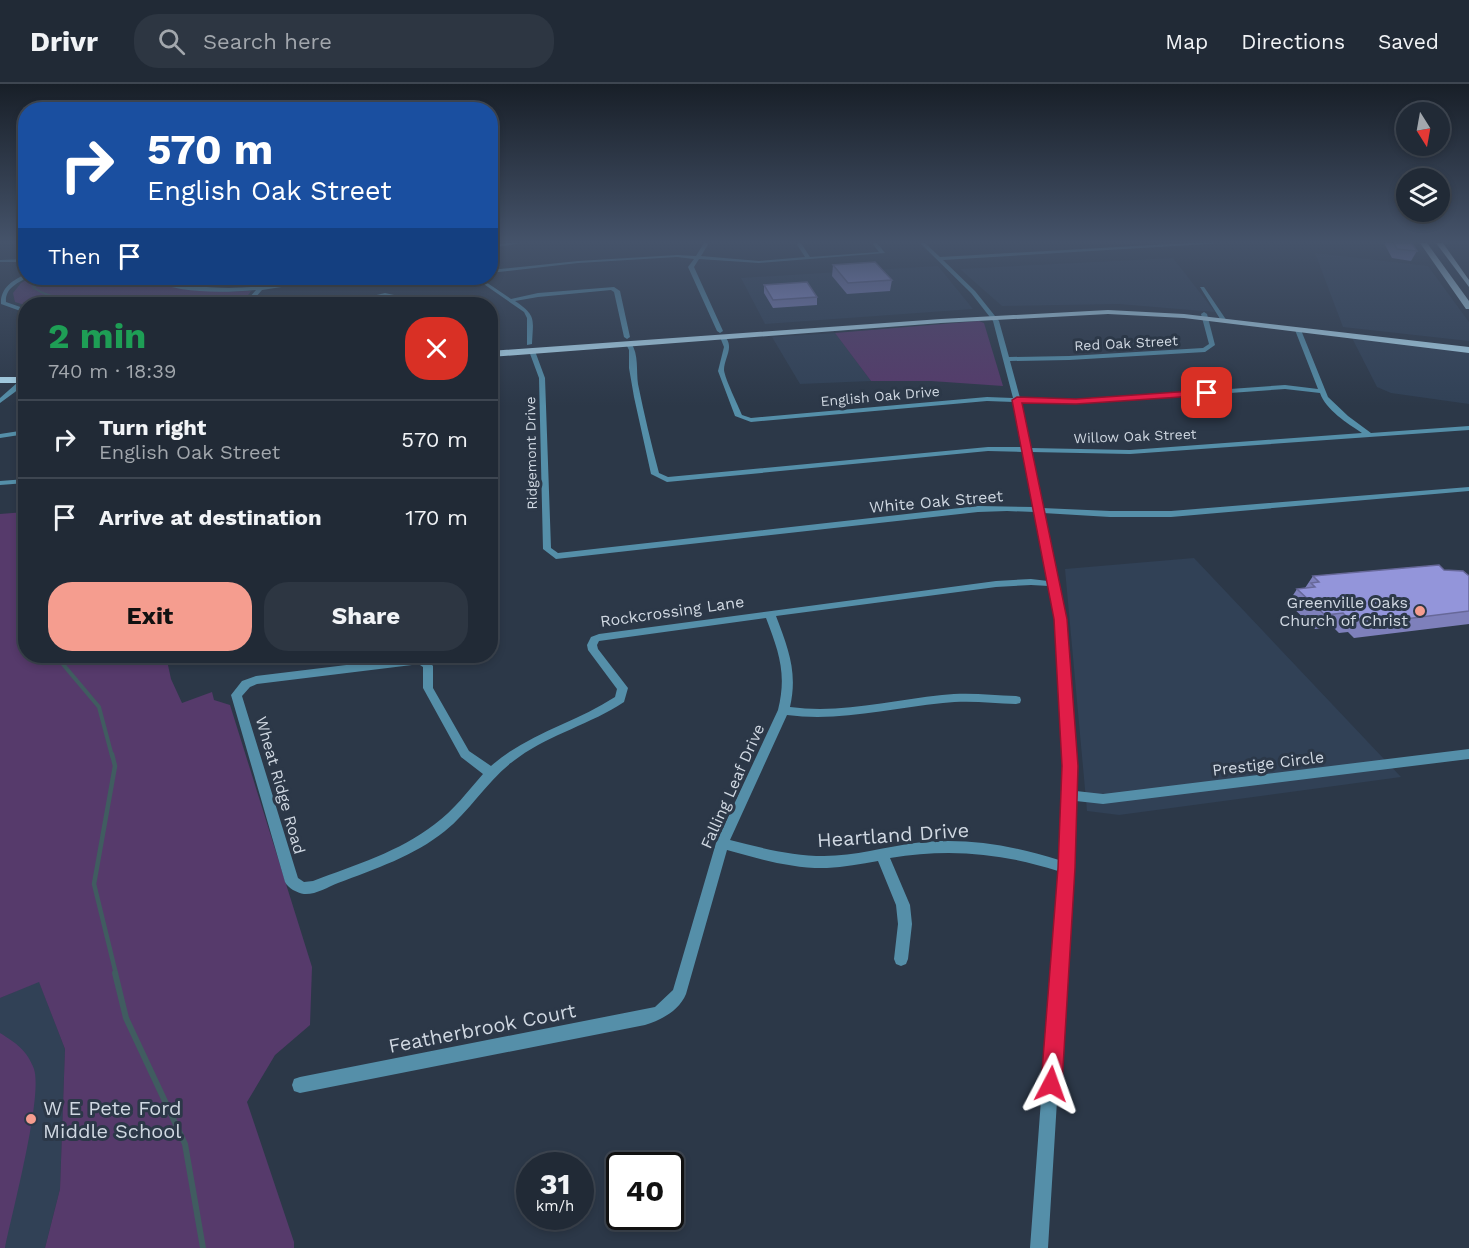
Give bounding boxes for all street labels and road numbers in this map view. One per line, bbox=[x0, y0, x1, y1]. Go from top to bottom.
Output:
street label: Red Oak Street bbox=[1074, 332, 1178, 354]
street label: English Oak Drive bbox=[820, 383, 940, 409]
street label: Ridgemont Drive bbox=[522, 396, 540, 510]
street label: Willow Oak Street bbox=[1073, 426, 1197, 446]
street label: White Oak Street bbox=[868, 486, 1004, 517]
street label: Rockcrossing Lane bbox=[599, 592, 745, 631]
street label: Wheat Ridge Road bbox=[252, 714, 309, 856]
street label: Falling Leaf Drive bbox=[696, 721, 768, 851]
street label: Prestige Circle bbox=[1211, 747, 1325, 780]
street label: Heartland Drive bbox=[816, 818, 970, 852]
street label: Featherbrook Court bbox=[386, 998, 578, 1058]

